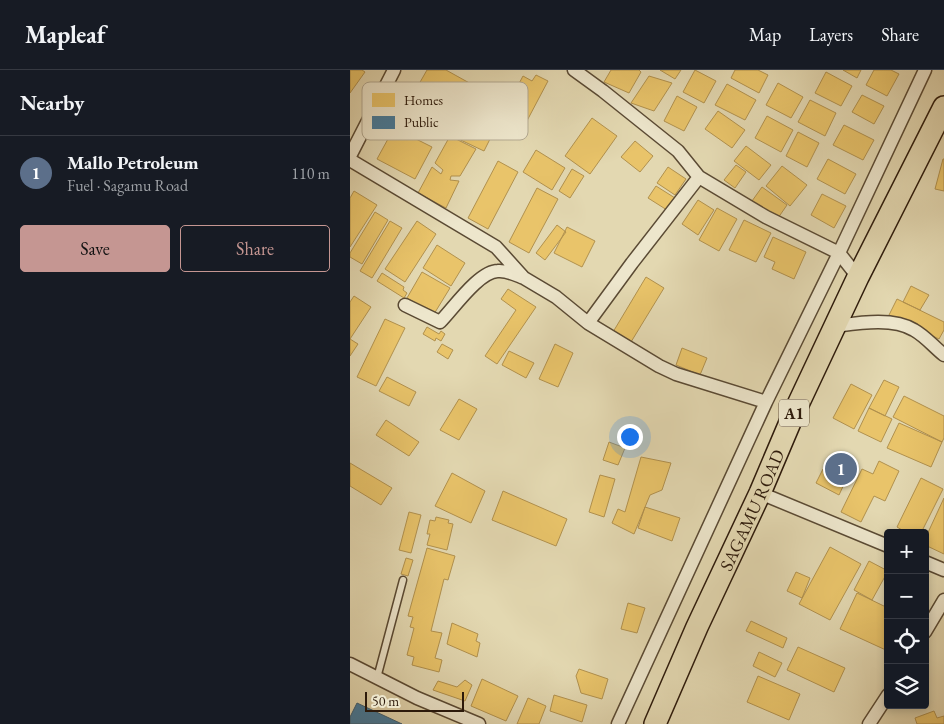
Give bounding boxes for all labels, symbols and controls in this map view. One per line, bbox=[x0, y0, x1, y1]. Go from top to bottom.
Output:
text: Mapleaf bbox=[25, 19, 106, 50]
text: Map bbox=[749, 23, 781, 46]
text: Layers bbox=[809, 23, 853, 46]
text: Share bbox=[881, 23, 919, 46]
legend bbox=[362, 82, 528, 140]
text: Nearby bbox=[20, 89, 84, 116]
text: Homes bbox=[404, 91, 444, 109]
text: Public bbox=[404, 113, 439, 131]
text: Mallo Petroleum bbox=[67, 150, 199, 175]
text: 1 bbox=[32, 163, 40, 184]
text: 110 m bbox=[291, 163, 330, 184]
text: Fuel · Sagamu Road bbox=[67, 175, 188, 196]
button: Save bbox=[20, 225, 170, 272]
button: Share bbox=[180, 225, 330, 272]
road number: A1 bbox=[779, 399, 809, 426]
your location bbox=[617, 424, 643, 450]
street label: SAGAMU ROAD bbox=[714, 445, 789, 574]
pin: 1 bbox=[825, 450, 857, 488]
map controls bbox=[884, 529, 929, 709]
button: + bbox=[884, 529, 929, 574]
button: − bbox=[884, 574, 929, 619]
button: locate bbox=[884, 619, 929, 664]
button: layers bbox=[884, 664, 929, 709]
scale bar bbox=[365, 689, 464, 712]
text: 50 m bbox=[372, 692, 399, 710]

